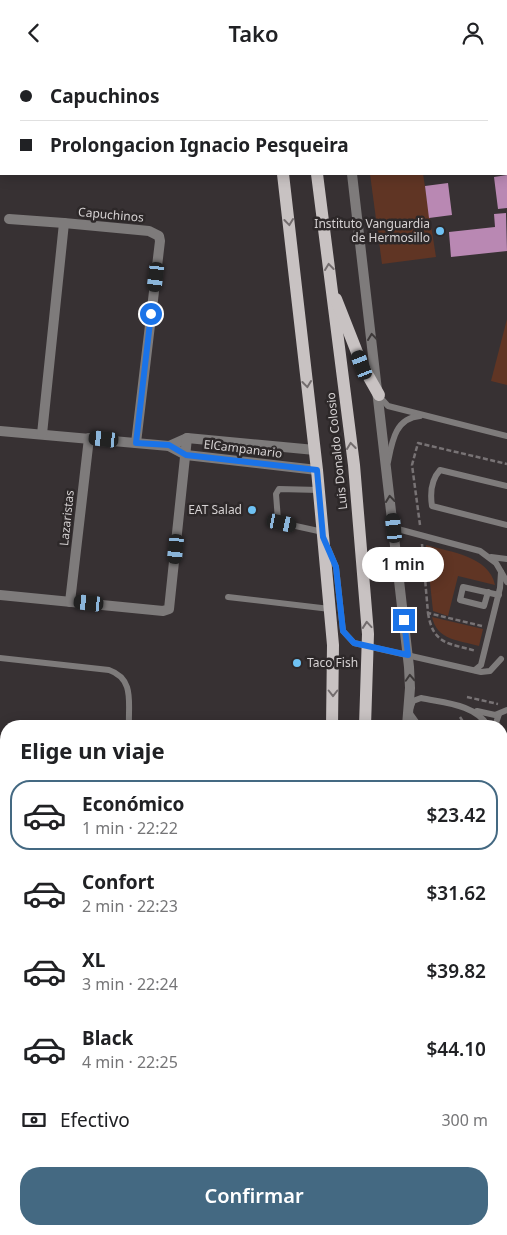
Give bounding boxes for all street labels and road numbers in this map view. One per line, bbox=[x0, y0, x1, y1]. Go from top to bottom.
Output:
street label: Capuchinos bbox=[78, 203, 145, 226]
street label: Luis Donaldo Colosio bbox=[322, 391, 351, 511]
street label: ElCampanario bbox=[203, 435, 283, 462]
street label: Lazaristas bbox=[55, 489, 78, 547]

